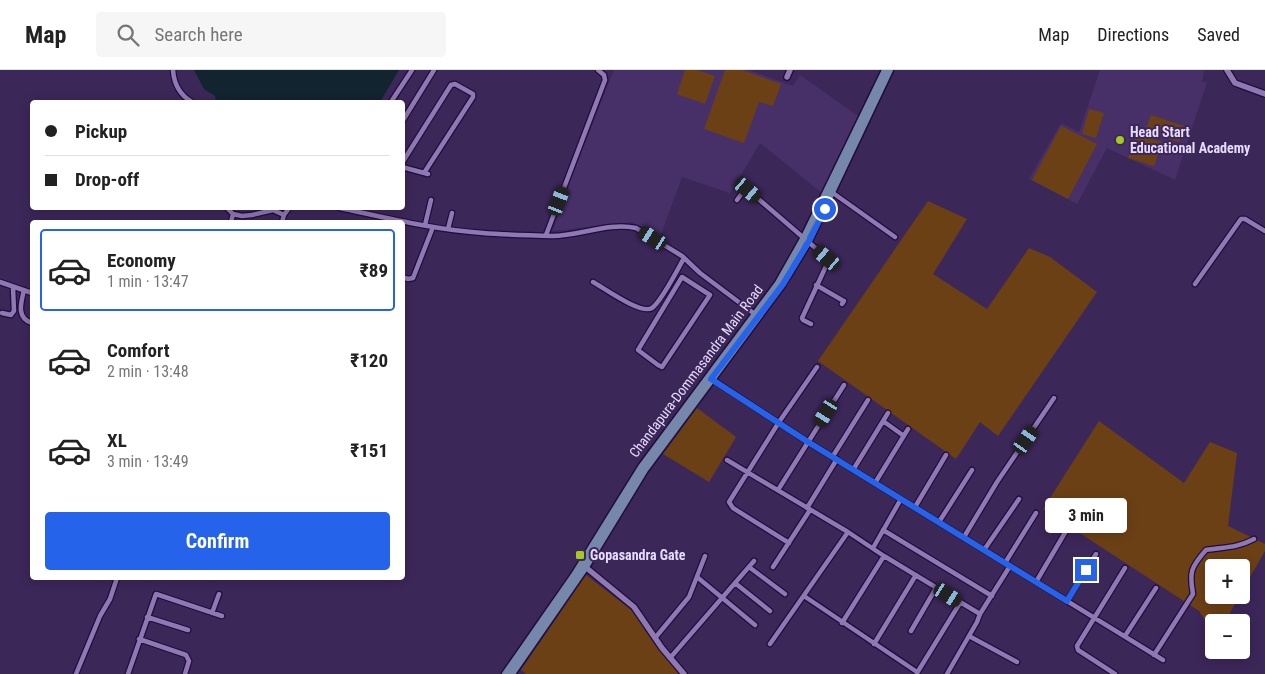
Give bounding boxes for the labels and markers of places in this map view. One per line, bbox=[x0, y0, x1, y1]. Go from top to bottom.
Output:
place label: Head Start Educational Academy bbox=[1130, 124, 1251, 156]
marker: Head Start Educational Academy bbox=[1114, 134, 1126, 146]
place label: Gopasandra Gate bbox=[590, 547, 686, 563]
marker: Gopasandra Gate bbox=[574, 549, 586, 561]

